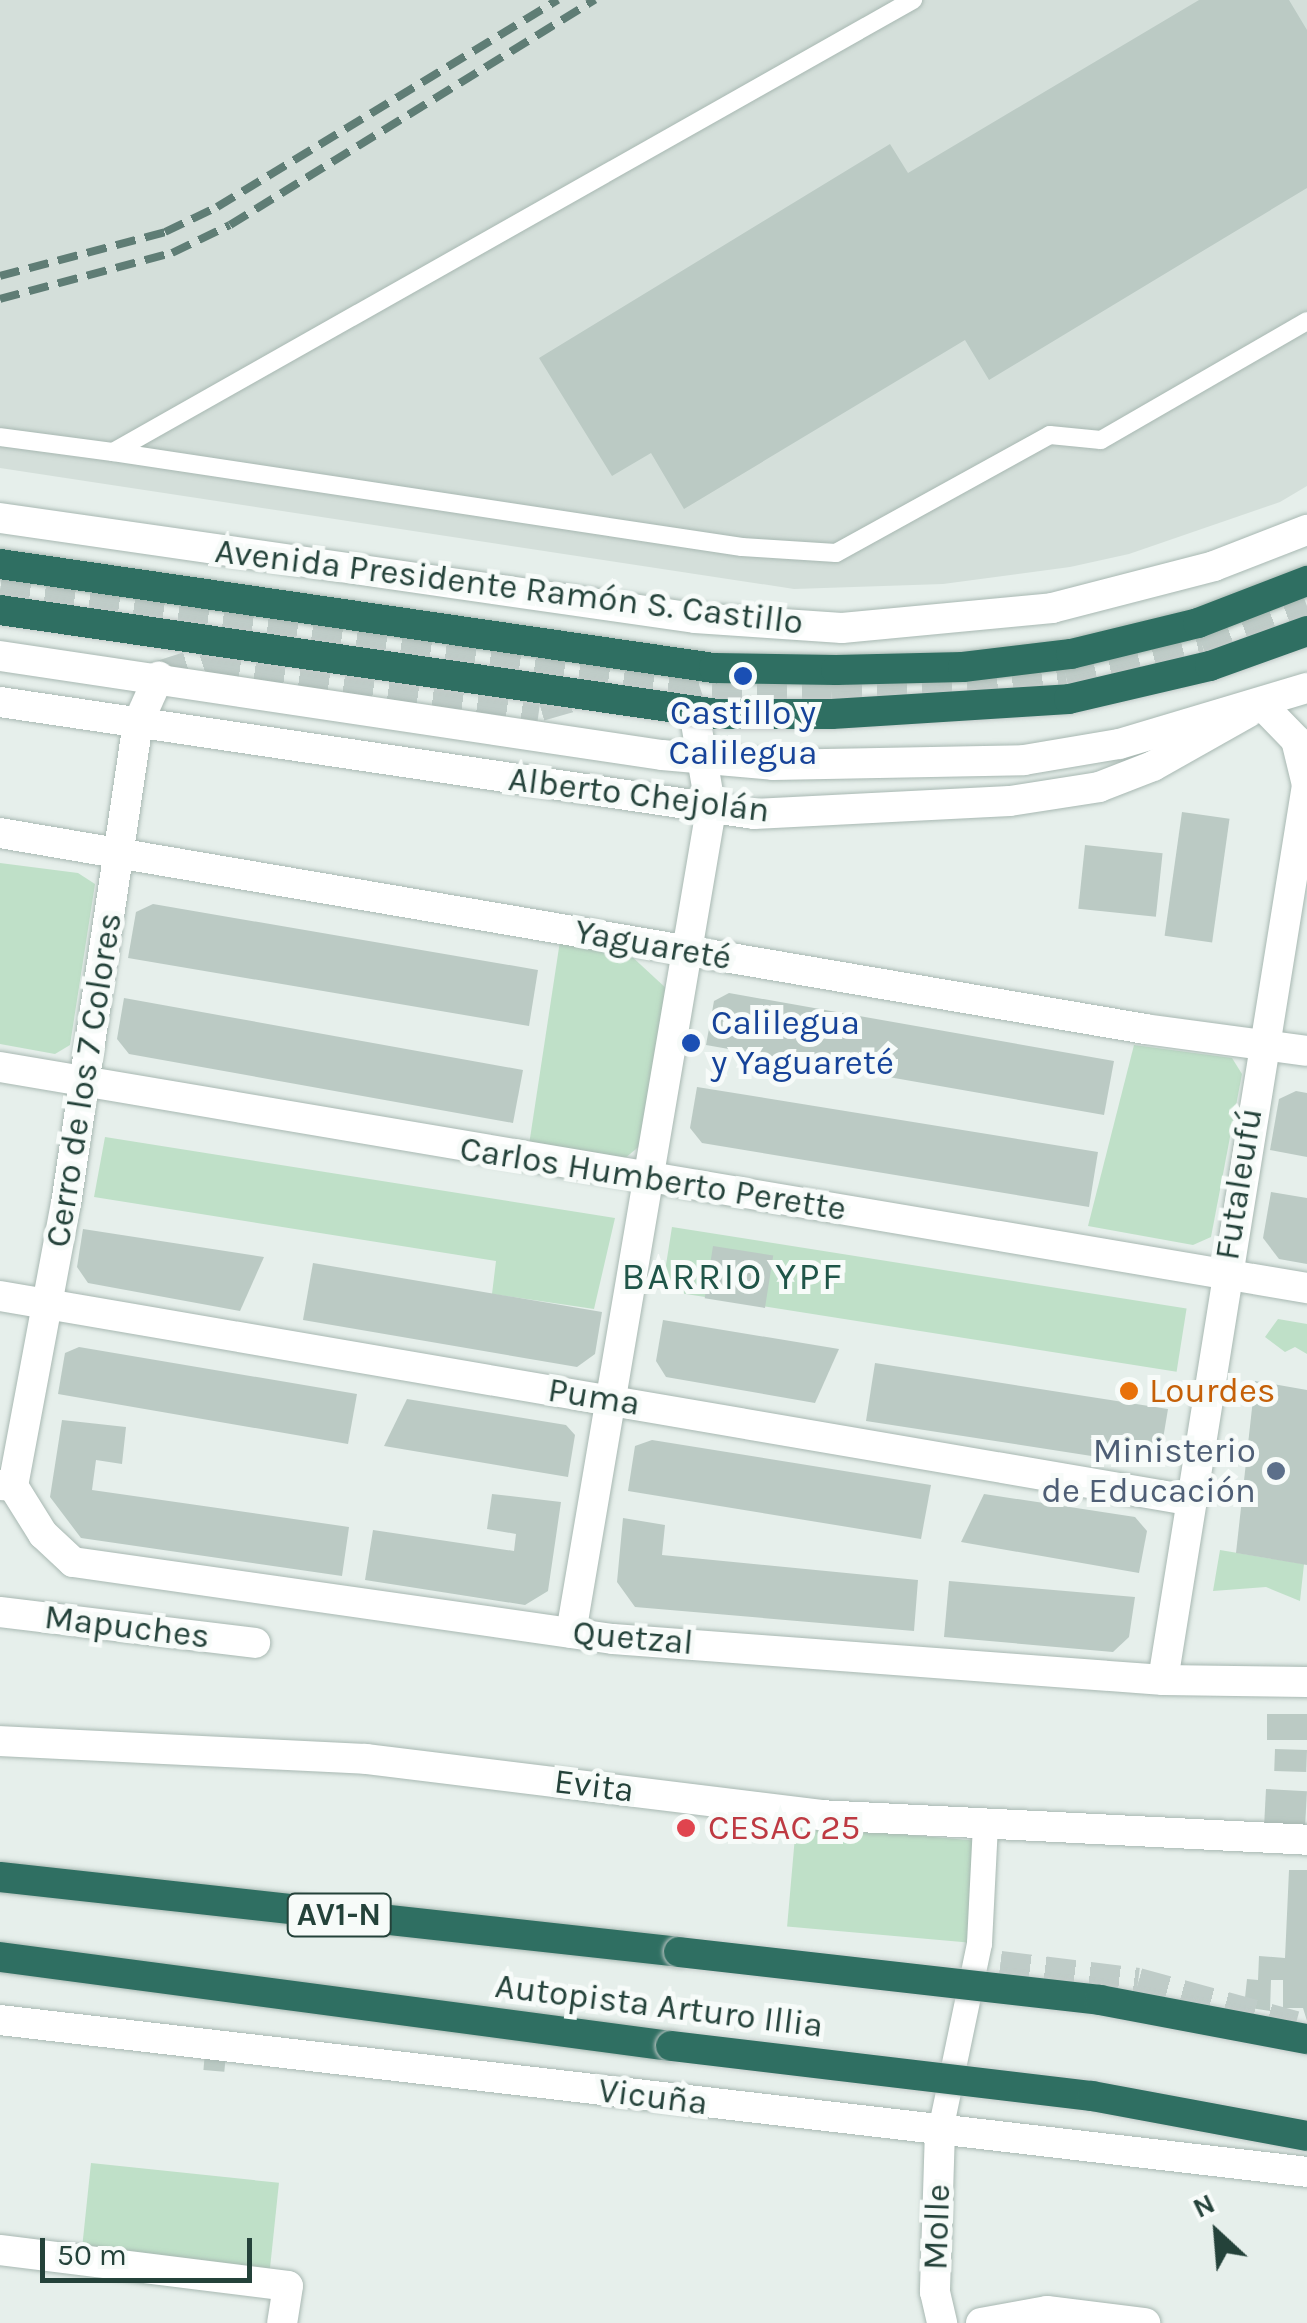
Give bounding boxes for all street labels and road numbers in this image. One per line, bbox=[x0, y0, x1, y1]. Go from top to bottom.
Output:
street label: Avenida Presidente Ramón S. Castillo bbox=[213, 530, 805, 644]
street label: Alberto Chejolán bbox=[506, 758, 772, 832]
street label: Cerro de los 7 Colores bbox=[37, 910, 131, 1250]
street label: Yaguareté bbox=[571, 911, 735, 979]
street label: Futaleufú bbox=[1206, 1105, 1272, 1263]
street label: Carlos Humberto Perette bbox=[457, 1128, 849, 1230]
street label: Puma bbox=[545, 1369, 643, 1425]
street label: Mapuches bbox=[42, 1596, 212, 1658]
street label: Quetzal bbox=[571, 1612, 695, 1664]
street label: Evita bbox=[552, 1760, 636, 1812]
road number: AV1-N bbox=[286, 1888, 392, 1942]
street label: Autopista Arturo Illia bbox=[493, 1965, 825, 2047]
street label: Vicuña bbox=[596, 2069, 710, 2125]
street label: Molle bbox=[915, 2183, 959, 2271]

